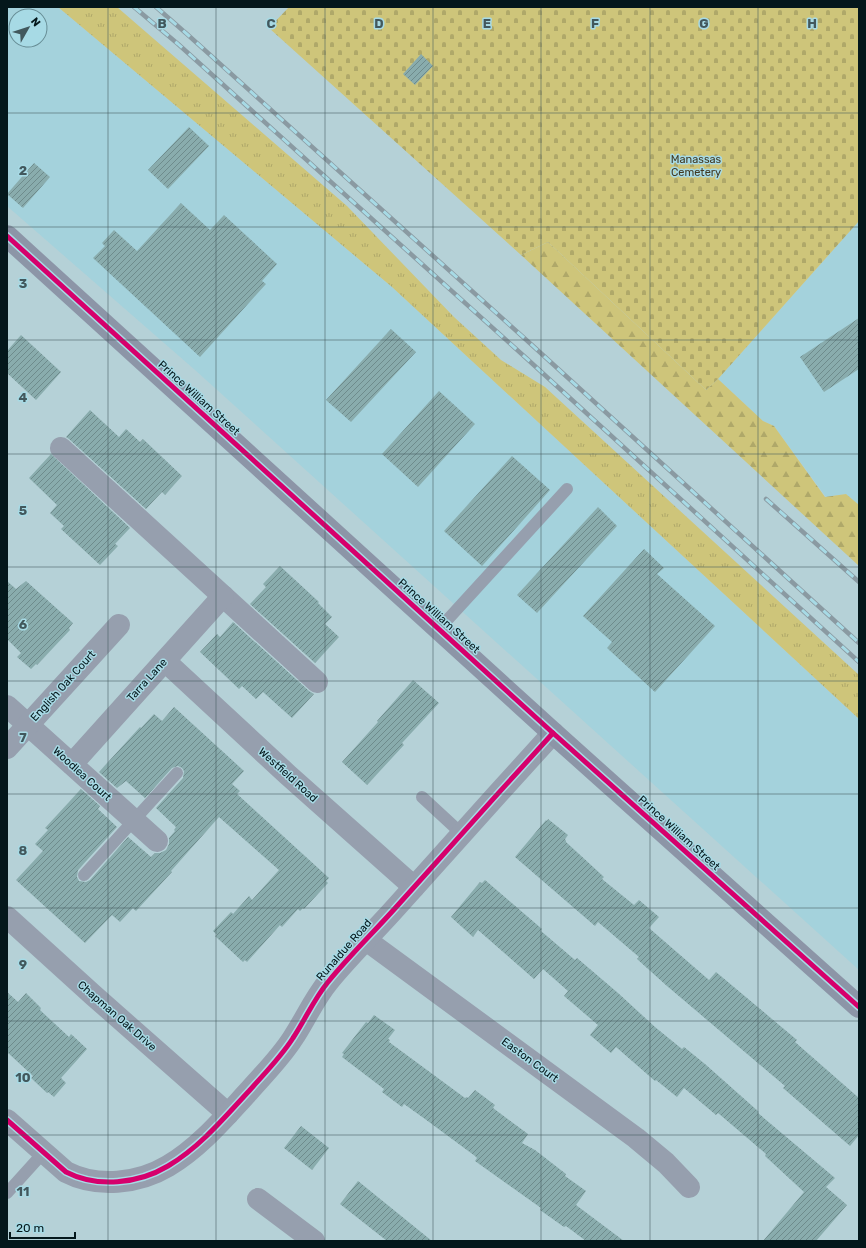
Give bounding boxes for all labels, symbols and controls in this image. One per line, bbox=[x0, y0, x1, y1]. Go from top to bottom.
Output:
north arrow bbox=[8, 8, 48, 48]
text: N bbox=[28, 15, 43, 29]
text: B bbox=[157, 16, 167, 31]
text: C bbox=[266, 16, 276, 31]
text: D bbox=[374, 16, 384, 31]
text: E bbox=[483, 16, 491, 31]
text: F bbox=[591, 16, 599, 31]
text: G bbox=[699, 16, 709, 31]
text: H bbox=[807, 16, 817, 31]
park label: Manassas Cemetery bbox=[671, 153, 722, 179]
text: 2 bbox=[19, 163, 27, 178]
text: 3 bbox=[19, 276, 28, 291]
street label: Prince William Street bbox=[156, 358, 243, 438]
text: 4 bbox=[19, 390, 28, 405]
text: 5 bbox=[19, 503, 27, 518]
street label: Prince William Street bbox=[396, 576, 483, 656]
text: 6 bbox=[19, 617, 28, 632]
street label: English Oak Court bbox=[28, 647, 99, 724]
street label: Tarra Lane bbox=[124, 656, 170, 704]
text: 7 bbox=[19, 730, 27, 745]
street label: Woodlea Court bbox=[50, 744, 114, 804]
street label: Westfield Road bbox=[256, 745, 320, 805]
street label: Prince William Street bbox=[636, 793, 723, 873]
text: 8 bbox=[19, 843, 28, 858]
street label: Runaldue Road bbox=[314, 917, 374, 983]
text: 9 bbox=[19, 957, 27, 972]
street label: Chapman Oak Drive bbox=[75, 978, 159, 1054]
street label: Easton Court bbox=[499, 1035, 562, 1085]
text: 10 bbox=[15, 1070, 31, 1085]
text: 11 bbox=[17, 1184, 29, 1199]
scale bar bbox=[10, 1214, 75, 1240]
text: 20 m bbox=[16, 1221, 44, 1235]

